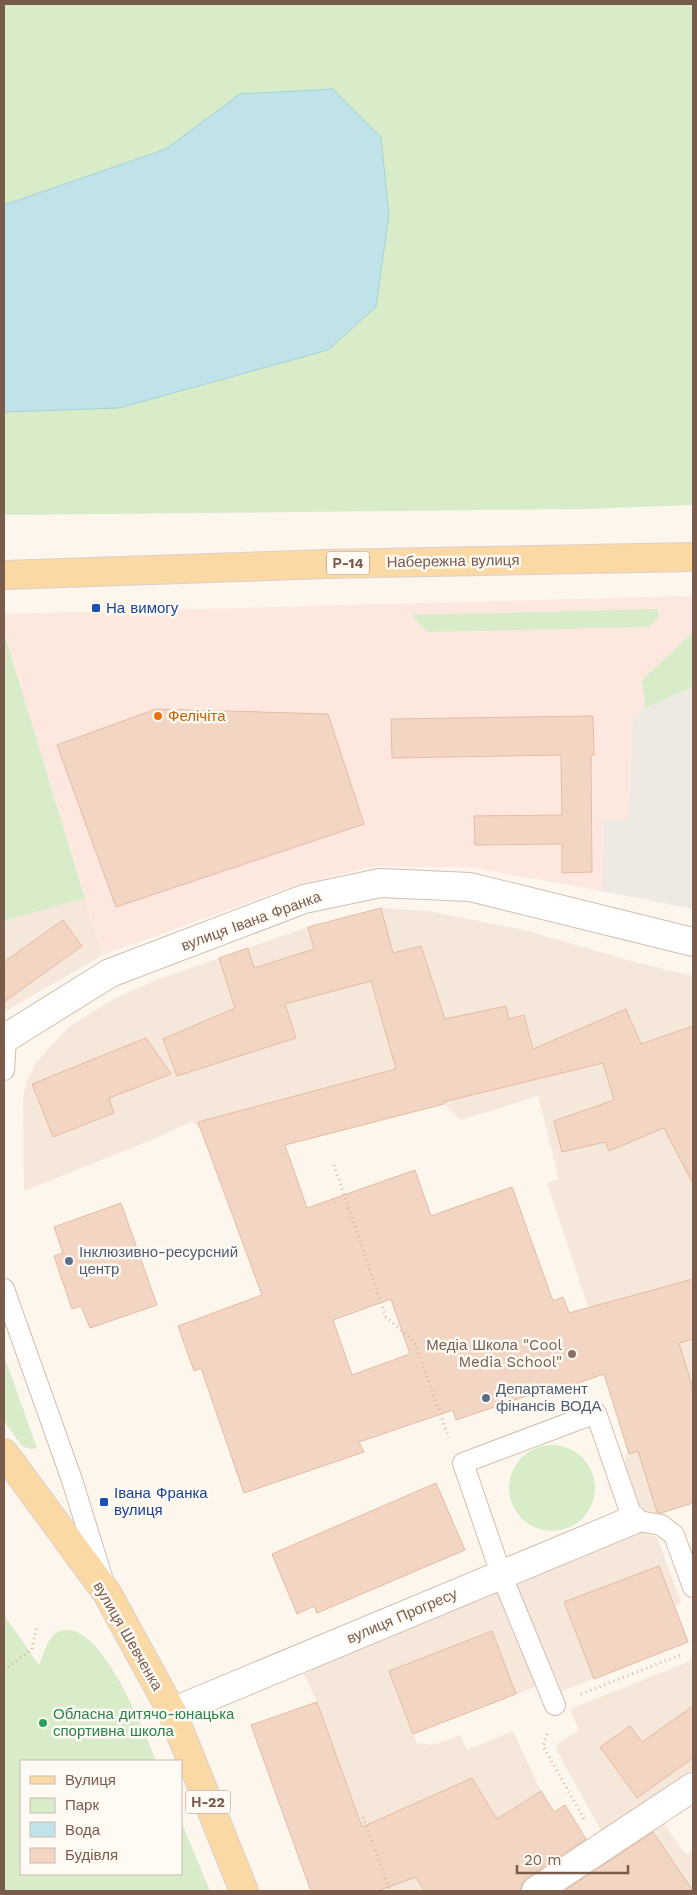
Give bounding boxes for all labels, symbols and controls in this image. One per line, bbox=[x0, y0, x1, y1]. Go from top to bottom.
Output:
street label: Набережна вулиця bbox=[386, 551, 520, 571]
road number: Р-14 bbox=[327, 552, 369, 574]
place label: На вимогу bbox=[106, 599, 179, 617]
marker: На вимогу bbox=[90, 602, 102, 614]
place label: Фелічіта bbox=[168, 707, 226, 725]
marker: Фелічіта bbox=[152, 710, 164, 722]
street label: вулиця Івана Франка bbox=[179, 887, 324, 955]
place label: Інклюзивно-ресурсний центр bbox=[79, 1243, 238, 1278]
marker: Інклюзивно-ресурсний центр bbox=[63, 1255, 75, 1267]
place label: Медіа Школа "Cool Media School" bbox=[426, 1336, 562, 1371]
marker: Медіа Школа "Cool Media School" bbox=[566, 1348, 578, 1360]
place label: Департамент фінансів ВОДА bbox=[496, 1380, 602, 1415]
marker: Департамент фінансів ВОДА bbox=[480, 1392, 492, 1404]
place label: Івана Франка вулиця bbox=[114, 1484, 208, 1519]
marker: Івана Франка вулиця bbox=[98, 1496, 110, 1508]
street label: вулиця Шевченка bbox=[89, 1578, 167, 1694]
street label: вулиця Прогресу bbox=[344, 1584, 460, 1647]
place label: Обласна дитячо-юнацька спортивна школа bbox=[53, 1705, 235, 1740]
marker: Обласна дитячо-юнацька спортивна школа bbox=[37, 1717, 49, 1729]
legend bbox=[20, 1760, 182, 1875]
text: Вулиця bbox=[65, 1771, 116, 1789]
road number: Н-22 bbox=[186, 1790, 230, 1814]
text: Парк bbox=[65, 1796, 99, 1814]
text: Вода bbox=[65, 1821, 101, 1839]
scale bar bbox=[517, 1842, 628, 1874]
text: Будівля bbox=[65, 1846, 118, 1864]
text: 20 m bbox=[524, 1851, 562, 1869]

